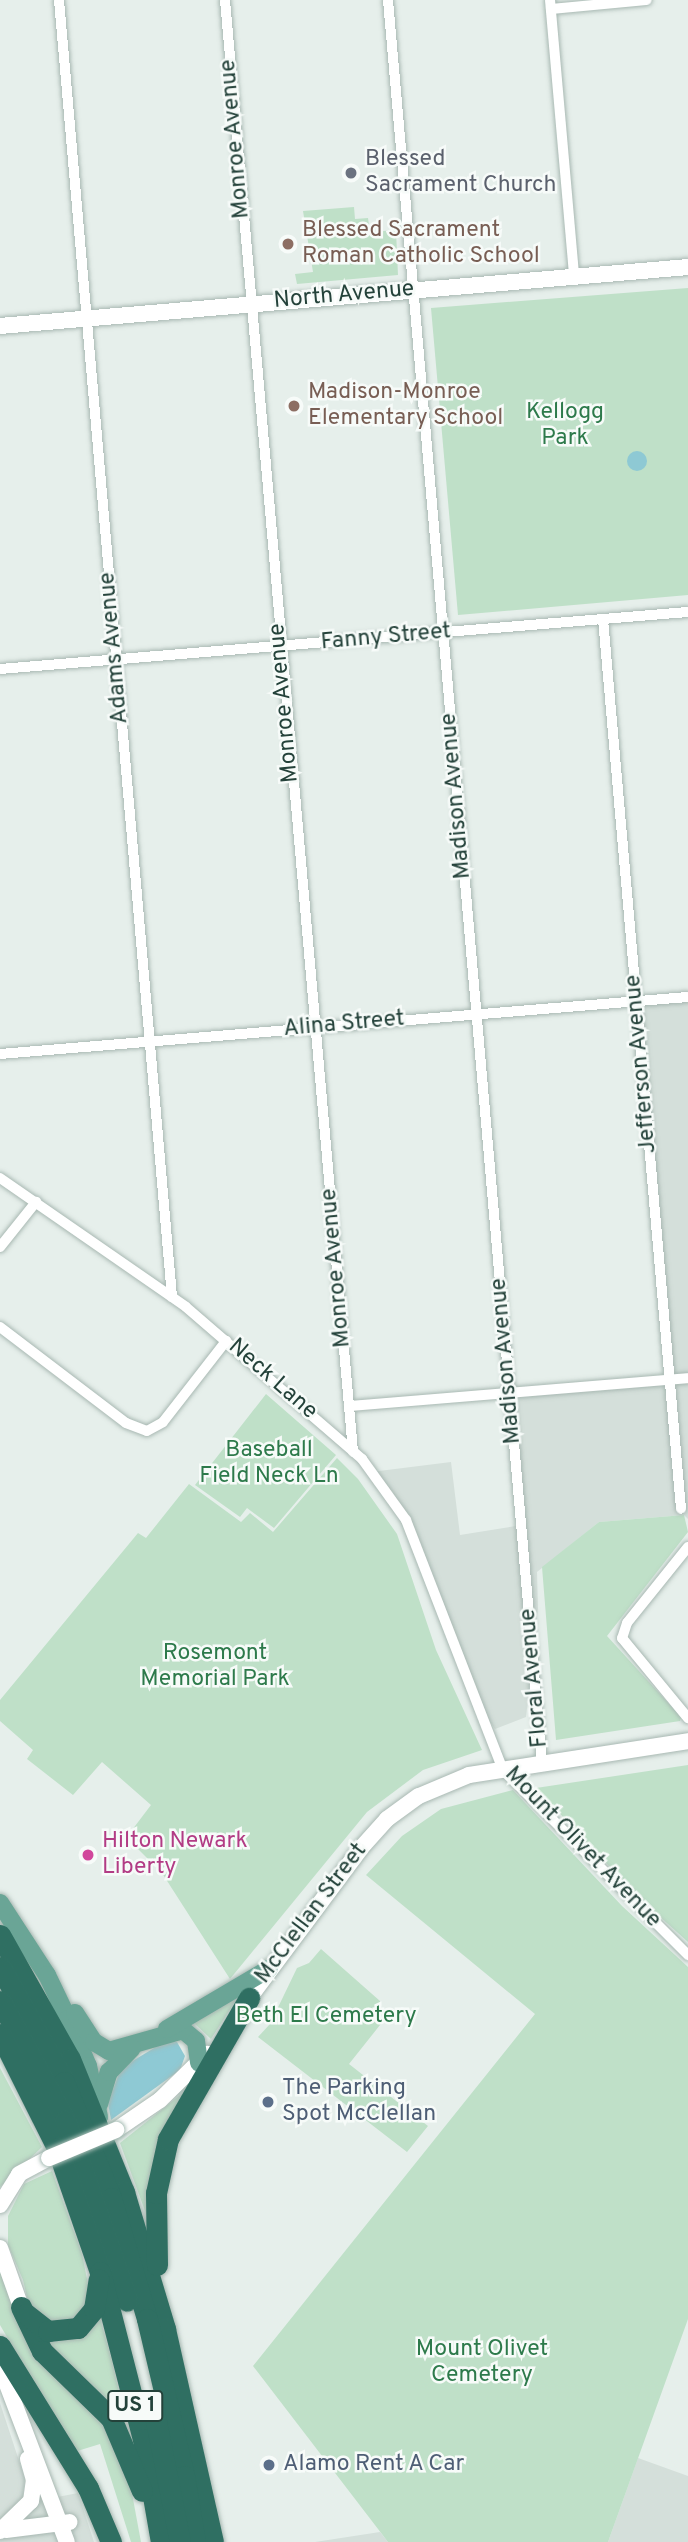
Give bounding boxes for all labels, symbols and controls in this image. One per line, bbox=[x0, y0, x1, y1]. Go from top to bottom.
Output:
street label: Monroe Avenue bbox=[215, 58, 257, 220]
place label: Blessed Sacrament Church bbox=[365, 146, 557, 200]
marker: Blessed Sacrament Church bbox=[343, 165, 359, 181]
place label: Blessed Sacrament Roman Catholic School bbox=[302, 217, 540, 271]
marker: Blessed Sacrament Roman Catholic School bbox=[280, 236, 296, 252]
street label: North Avenue bbox=[272, 276, 416, 316]
place label: Madison-Monroe Elementary School bbox=[308, 379, 503, 433]
marker: Madison-Monroe Elementary School bbox=[286, 398, 302, 414]
park label: Kellogg Park bbox=[526, 399, 604, 453]
street label: Adams Avenue bbox=[95, 570, 135, 726]
street label: Fanny Street bbox=[320, 619, 452, 657]
street label: Monroe Avenue bbox=[264, 622, 306, 784]
street label: Madison Avenue bbox=[436, 711, 478, 881]
street label: Jefferson Avenue bbox=[620, 973, 664, 1155]
street label: Alina Street bbox=[282, 1006, 406, 1044]
street label: Monroe Avenue bbox=[316, 1187, 358, 1349]
street label: Madison Avenue bbox=[486, 1276, 528, 1446]
street label: Neck Lane bbox=[222, 1334, 322, 1426]
park label: Baseball Field Neck Ln bbox=[199, 1437, 339, 1491]
street label: Floral Avenue bbox=[515, 1607, 555, 1749]
park label: Rosemont Memorial Park bbox=[140, 1640, 290, 1694]
street label: Mount Olivet Avenue bbox=[498, 1761, 666, 1935]
place label: Hilton Newark Liberty bbox=[102, 1828, 248, 1882]
street label: McClellan Street bbox=[250, 1838, 374, 1990]
marker: Hilton Newark Liberty bbox=[80, 1847, 96, 1863]
park label: Beth El Cemetery bbox=[235, 2003, 417, 2031]
place label: The Parking Spot McClellan bbox=[282, 2075, 436, 2129]
marker: The Parking Spot McClellan bbox=[260, 2094, 276, 2110]
park label: Mount Olivet Cemetery bbox=[416, 2336, 548, 2390]
road number: US 1 bbox=[107, 2388, 163, 2424]
place label: Alamo Rent A Car bbox=[283, 2451, 466, 2479]
marker: Alamo Rent A Car bbox=[261, 2457, 277, 2473]

